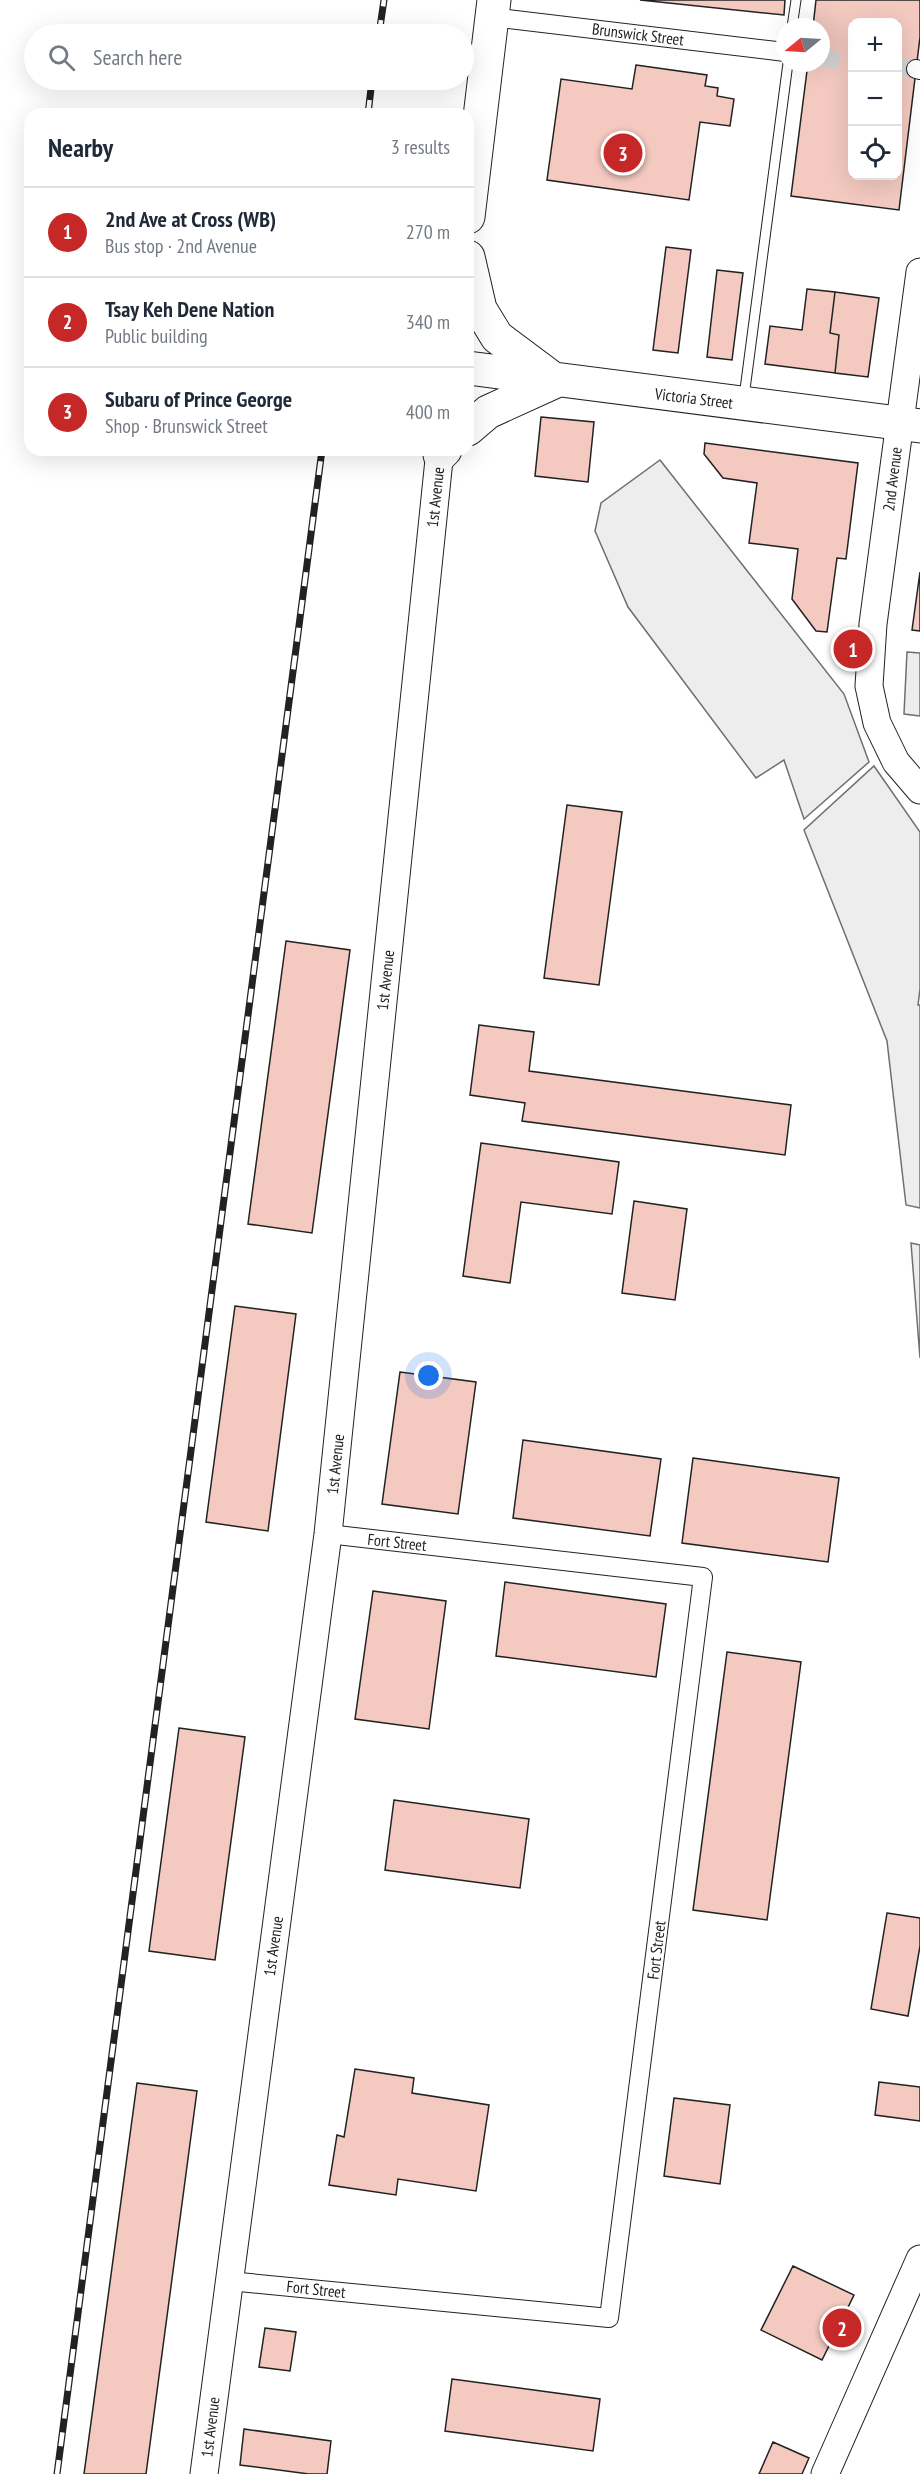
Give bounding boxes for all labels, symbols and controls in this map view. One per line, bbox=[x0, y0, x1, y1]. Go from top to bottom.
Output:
street label: Brunswick Street bbox=[591, 18, 686, 50]
north arrow bbox=[776, 18, 830, 72]
map controls bbox=[848, 18, 902, 180]
button: + bbox=[848, 18, 902, 72]
search box bbox=[24, 24, 474, 90]
icon: search bbox=[45, 41, 78, 74]
text: Search here bbox=[93, 43, 182, 71]
button: − bbox=[848, 72, 902, 126]
button: locate bbox=[848, 126, 902, 180]
pin: 3 bbox=[604, 130, 642, 176]
text: Nearby bbox=[48, 131, 113, 164]
text: 3 results bbox=[391, 134, 450, 160]
text: 2nd Ave at Cross (WB) bbox=[105, 205, 276, 233]
text: 1 bbox=[63, 219, 72, 245]
text: 270 m bbox=[406, 219, 450, 245]
text: Bus stop · 2nd Avenue bbox=[105, 233, 257, 259]
text: Tsay Keh Dene Nation bbox=[105, 295, 274, 323]
text: 2 bbox=[63, 309, 72, 335]
text: 340 m bbox=[406, 309, 450, 335]
text: Public building bbox=[105, 323, 208, 349]
street label: Victoria Street bbox=[653, 383, 735, 413]
text: Subaru of Prince George bbox=[105, 385, 292, 413]
text: 3 bbox=[63, 399, 72, 425]
text: 400 m bbox=[406, 399, 450, 425]
text: Shop · Brunswick Street bbox=[105, 413, 268, 439]
street label: 2nd Avenue bbox=[878, 446, 906, 512]
street label: 1st Avenue bbox=[422, 466, 448, 528]
pin: 1 bbox=[834, 626, 872, 672]
street label: 1st Avenue bbox=[372, 949, 398, 1011]
your location bbox=[414, 1361, 443, 1390]
street label: 1st Avenue bbox=[322, 1433, 348, 1495]
street label: Fort Street bbox=[367, 1529, 428, 1555]
street label: 1st Avenue bbox=[259, 1915, 287, 1977]
street label: Fort Street bbox=[642, 1919, 670, 1981]
street label: Fort Street bbox=[286, 2276, 347, 2302]
pin: 2 bbox=[822, 2306, 862, 2350]
street label: 1st Avenue bbox=[196, 2396, 224, 2458]

